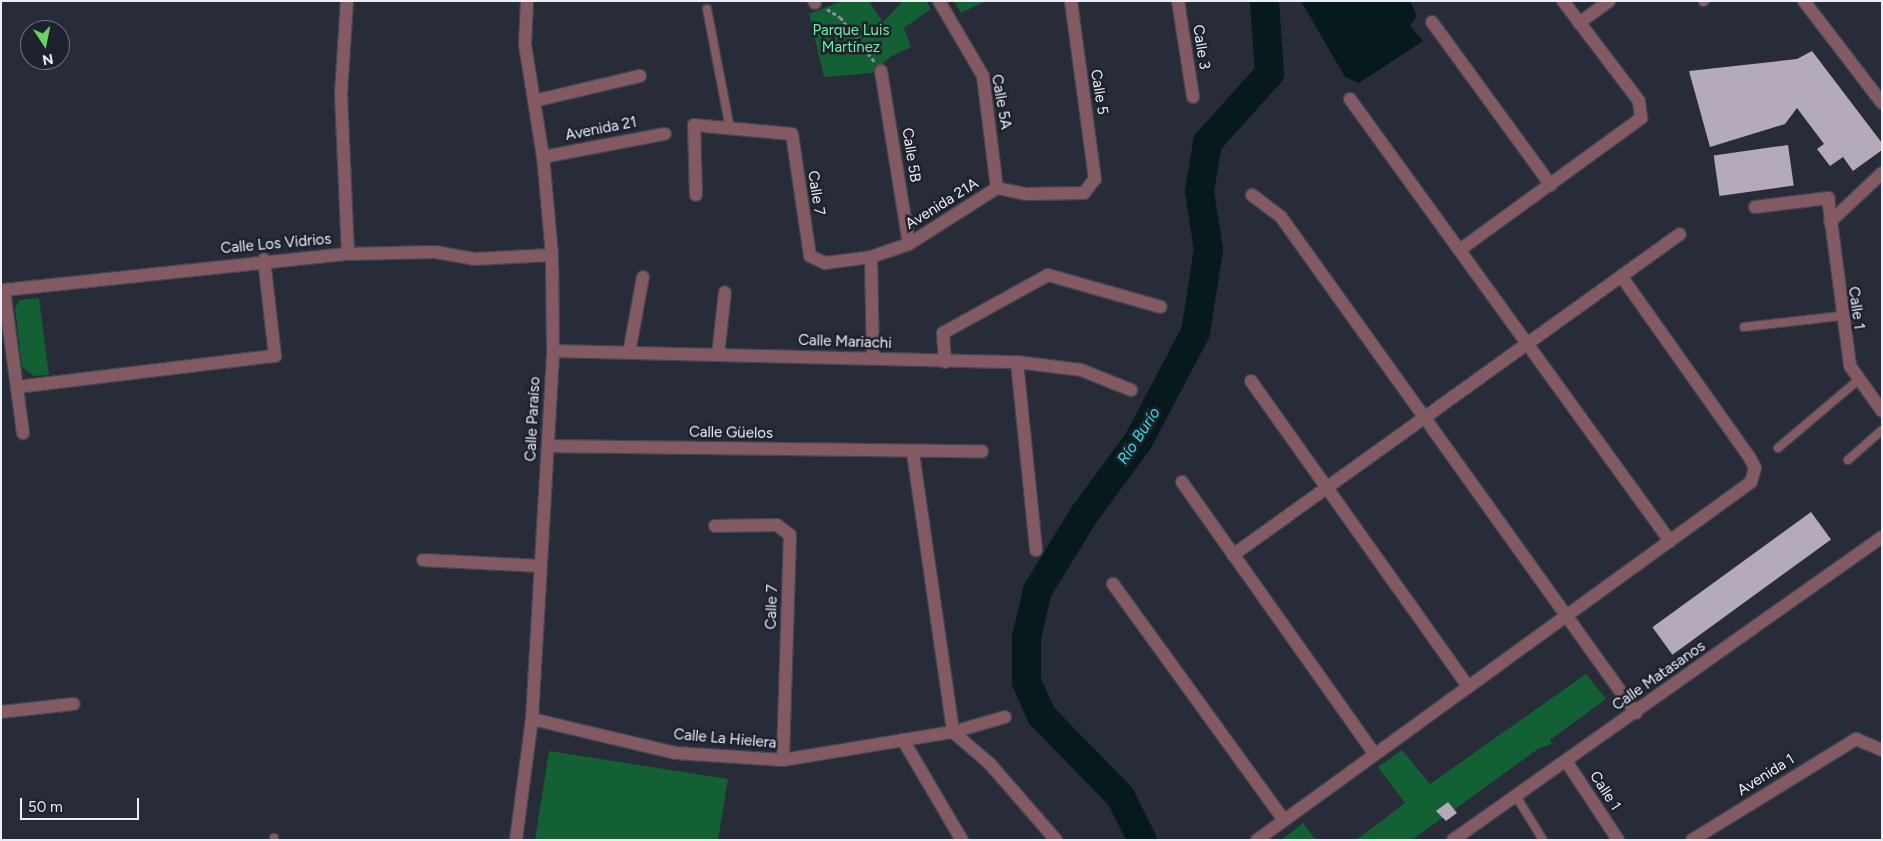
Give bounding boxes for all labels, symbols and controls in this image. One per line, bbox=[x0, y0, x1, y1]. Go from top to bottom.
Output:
north arrow bbox=[20, 20, 70, 70]
park label: Parque Luis Martínez bbox=[813, 21, 889, 56]
street label: Calle 3 bbox=[1189, 23, 1213, 71]
text: N bbox=[41, 50, 55, 69]
street label: Calle 5 bbox=[1087, 68, 1111, 116]
street label: Calle 5A bbox=[987, 73, 1015, 131]
street label: Avenida 21 bbox=[564, 113, 638, 145]
street label: Calle 5B bbox=[898, 127, 924, 183]
street label: Calle 7 bbox=[804, 169, 828, 217]
street label: Avenida 21A bbox=[902, 175, 982, 233]
street label: Calle Los Vidrios bbox=[220, 230, 332, 258]
street label: Calle 1 bbox=[1844, 285, 1868, 331]
street label: Calle Mariachi bbox=[798, 331, 892, 353]
street label: Calle Paraíso bbox=[522, 376, 544, 462]
water label: Río Burío bbox=[1113, 404, 1165, 468]
street label: Calle Güelos bbox=[689, 423, 773, 443]
street label: Calle 7 bbox=[762, 584, 782, 630]
street label: Calle Matasanos bbox=[1609, 637, 1709, 715]
street label: Calle La Hielera bbox=[673, 726, 777, 752]
street label: Avenida 1 bbox=[1734, 750, 1798, 800]
street label: Calle 1 bbox=[1586, 768, 1624, 814]
scale bar bbox=[22, 788, 141, 820]
text: 50 m bbox=[28, 798, 63, 816]

